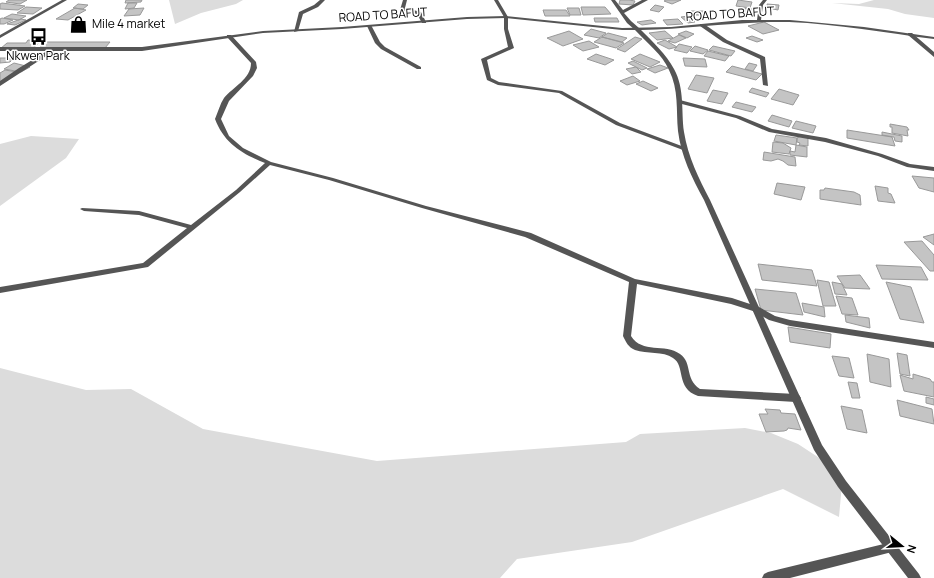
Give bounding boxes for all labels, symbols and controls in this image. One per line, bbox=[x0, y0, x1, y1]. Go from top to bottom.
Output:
street label: ROAD TO BAFUT bbox=[685, 2, 776, 25]
street label: ROAD TO BAFUT bbox=[338, 3, 429, 26]
shop icon: Mile 4 market bbox=[69, 14, 89, 34]
place label: Mile 4 market bbox=[92, 15, 166, 32]
bus stop icon: Nkwen Park bbox=[28, 27, 48, 47]
place label: Nkwen Park bbox=[6, 47, 71, 64]
north arrow bbox=[882, 526, 922, 566]
text: N bbox=[904, 543, 920, 555]

